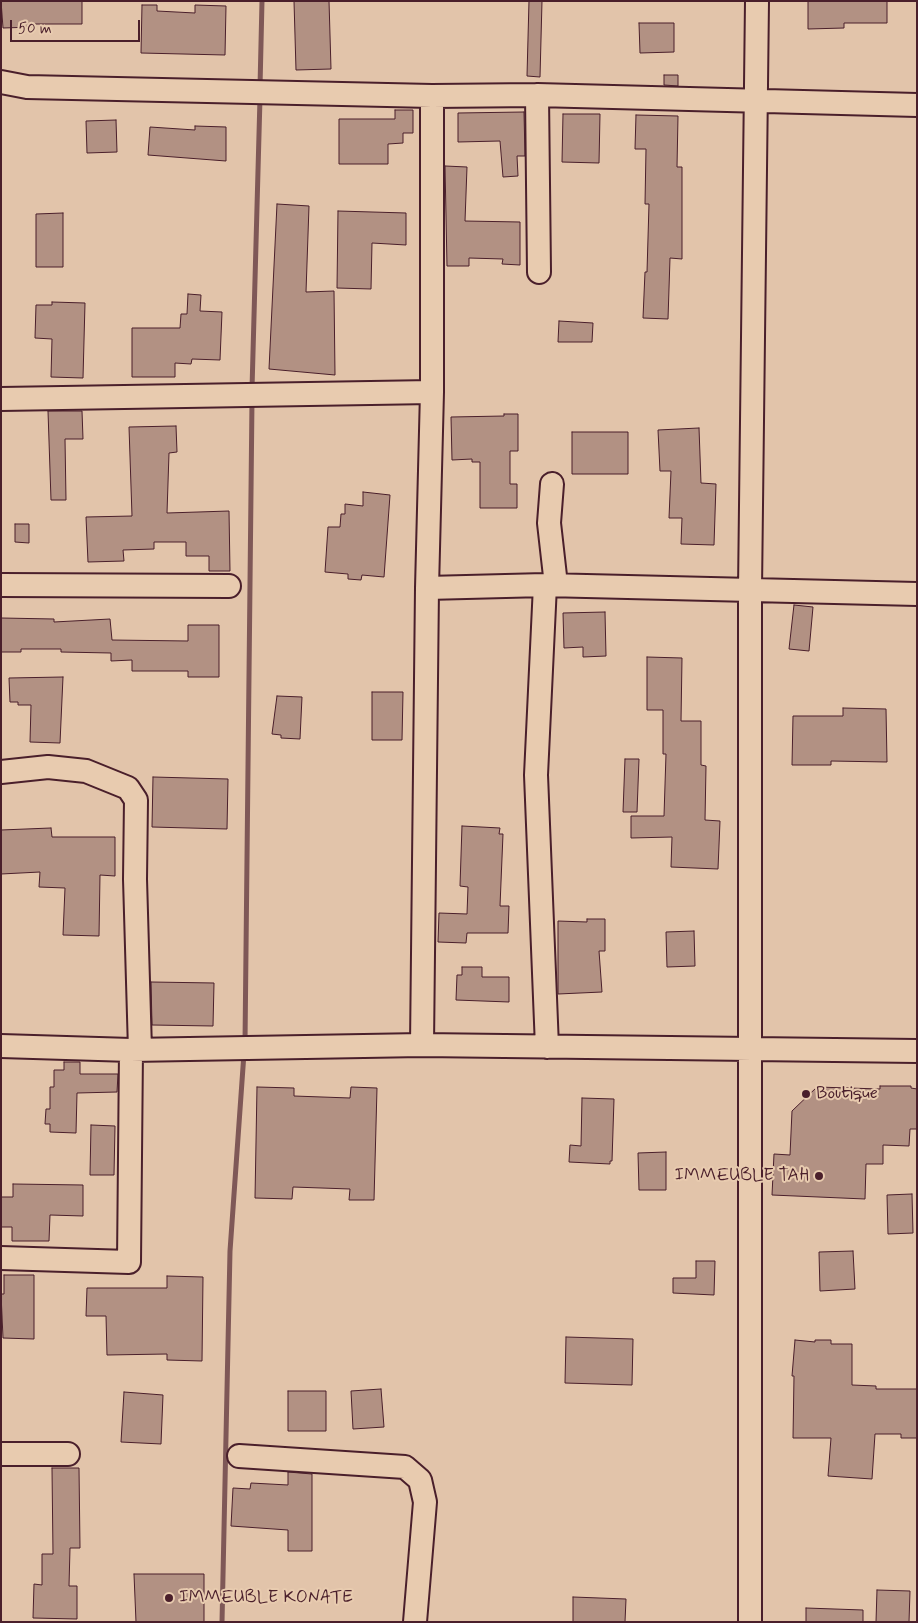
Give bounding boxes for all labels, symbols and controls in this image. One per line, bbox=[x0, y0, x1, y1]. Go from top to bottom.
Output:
scale bar bbox=[12, 10, 142, 42]
text: 50 m bbox=[18, 19, 52, 39]
place label: Boutique bbox=[816, 1083, 878, 1105]
marker: Boutique bbox=[800, 1088, 812, 1100]
place label: IMMEUBLE TAH bbox=[674, 1165, 809, 1187]
marker: IMMEUBLE TAH bbox=[813, 1170, 825, 1182]
place label: IMMEUBLE KONATE bbox=[179, 1587, 353, 1609]
marker: IMMEUBLE KONATE bbox=[163, 1592, 175, 1604]

